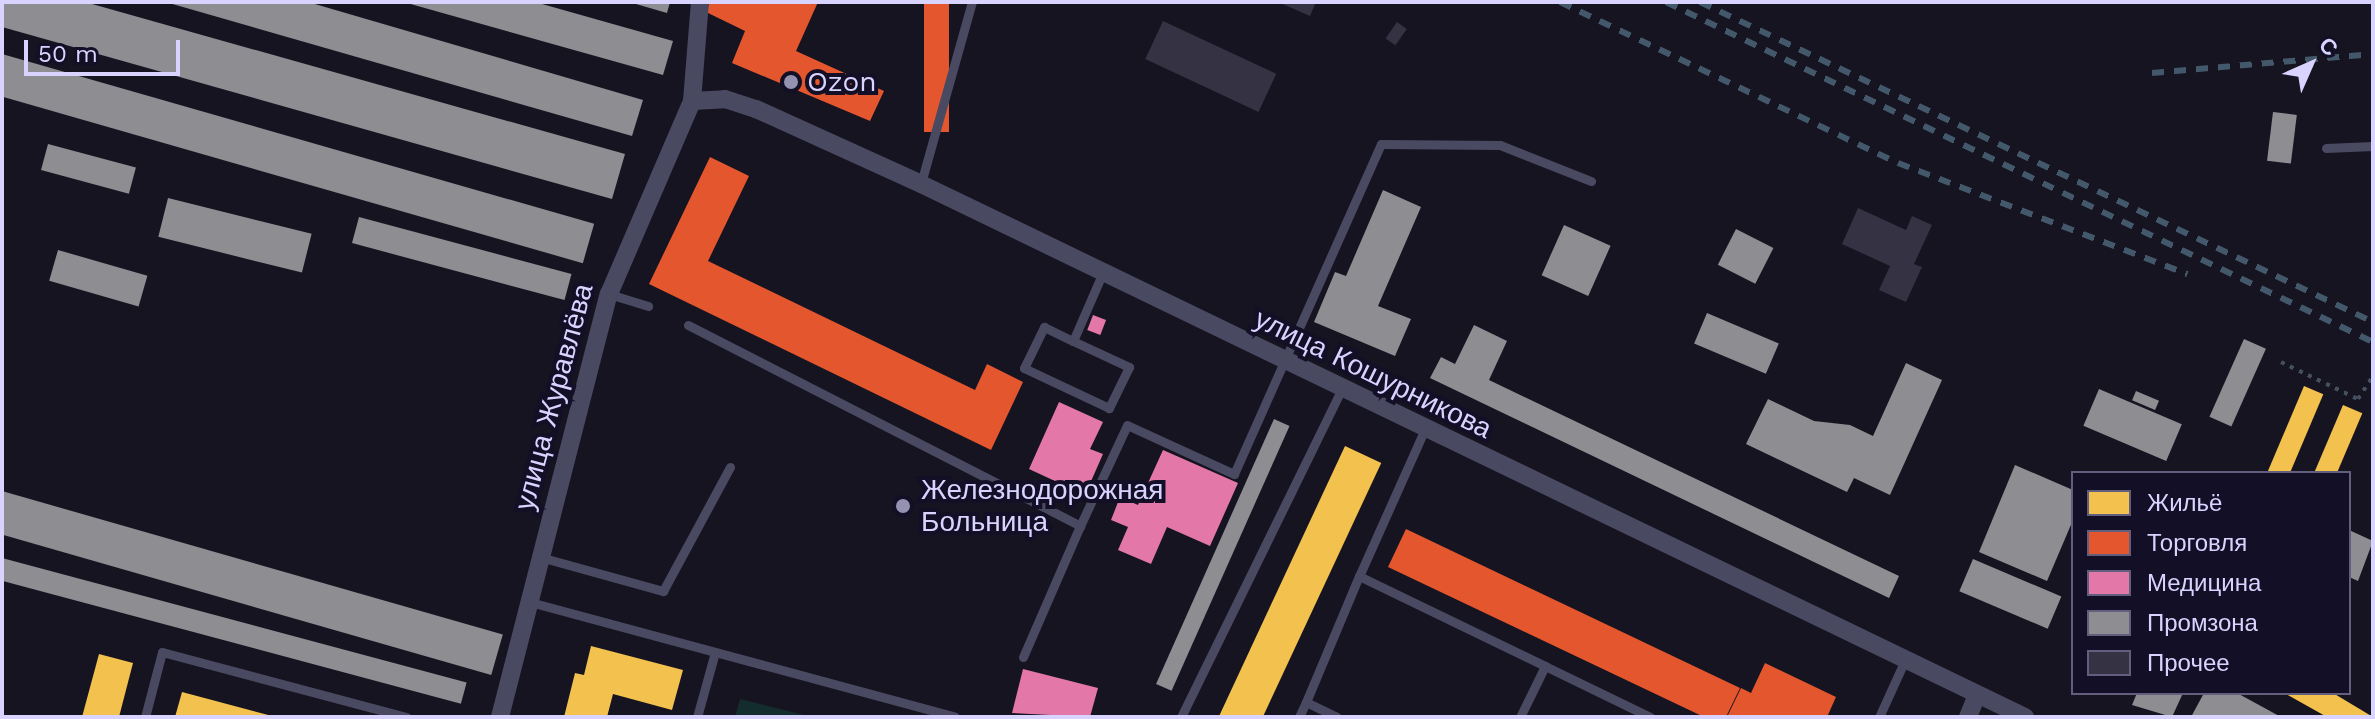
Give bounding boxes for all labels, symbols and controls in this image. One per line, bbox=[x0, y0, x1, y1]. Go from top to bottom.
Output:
scale bar bbox=[28, 24, 184, 74]
north arrow bbox=[2271, 24, 2351, 104]
text: С bbox=[2314, 32, 2343, 61]
text: 50 m bbox=[38, 40, 98, 68]
place label: Ozon bbox=[807, 65, 877, 99]
marker: Ozon bbox=[782, 73, 800, 91]
street label: улица Журавлёва bbox=[508, 280, 600, 514]
street label: улица Кошурникова bbox=[1249, 302, 1497, 446]
legend bbox=[2071, 471, 2351, 695]
place label: Железнодорожная Больница bbox=[921, 473, 1163, 539]
text: Жильё bbox=[2147, 489, 2222, 517]
marker: Железнодорожная Больница bbox=[892, 495, 914, 517]
text: Торговля bbox=[2147, 529, 2247, 557]
text: Медицина bbox=[2147, 569, 2261, 597]
text: Промзона bbox=[2147, 609, 2258, 637]
text: Прочее bbox=[2147, 649, 2230, 677]

